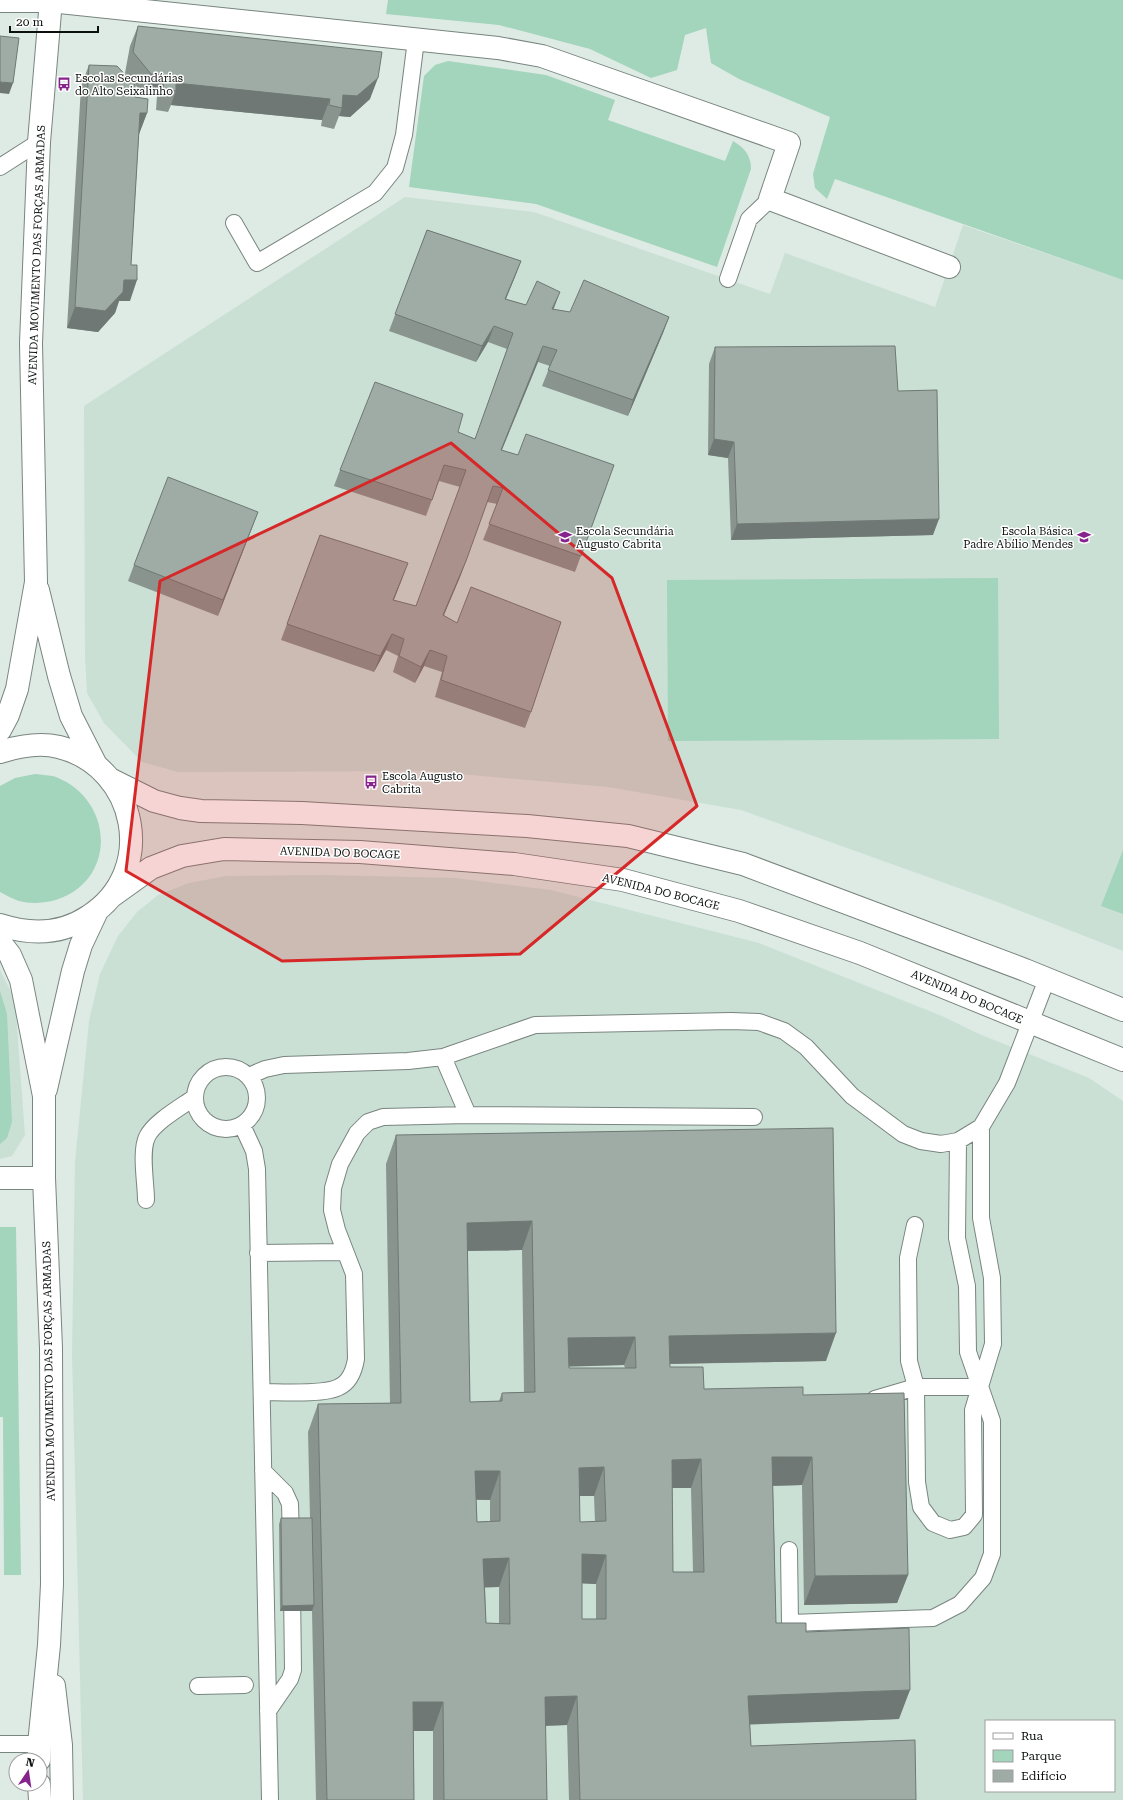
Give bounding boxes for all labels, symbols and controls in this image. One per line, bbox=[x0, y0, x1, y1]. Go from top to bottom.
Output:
scale bar bbox=[10, 8, 98, 34]
text: 20 m bbox=[16, 15, 43, 29]
place label: Escolas Secundárias do Alto Seixalinho bbox=[75, 72, 183, 98]
bus stop icon: Escolas Secundárias do Alto Seixalinho bbox=[56, 76, 72, 92]
street label: AVENIDA MOVIMENTO DAS FORÇAS ARMADAS bbox=[26, 125, 48, 385]
place label: Escola Secundária Augusto Cabrita bbox=[576, 525, 674, 551]
place label: Escola Básica Padre Abílio Mendes bbox=[963, 525, 1073, 551]
school or university icon: Escola Secundária Augusto Cabrita bbox=[557, 529, 573, 545]
school or university icon: Escola Básica Padre Abílio Mendes bbox=[1076, 529, 1092, 545]
place label: Escola Augusto Cabrita bbox=[382, 770, 463, 796]
bus stop icon: Escola Augusto Cabrita bbox=[363, 774, 379, 790]
street label: AVENIDA DO BOCAGE bbox=[280, 844, 400, 862]
street label: AVENIDA DO BOCAGE bbox=[601, 871, 721, 913]
street label: AVENIDA DO BOCAGE bbox=[909, 967, 1025, 1027]
street label: AVENIDA MOVIMENTO DAS FORÇAS ARMADAS bbox=[40, 1241, 58, 1501]
legend bbox=[985, 1720, 1115, 1792]
text: Rua bbox=[1021, 1729, 1044, 1743]
text: Parque bbox=[1021, 1749, 1062, 1763]
north arrow bbox=[8, 1752, 48, 1792]
text: N bbox=[25, 1755, 36, 1770]
text: Edifício bbox=[1021, 1769, 1067, 1783]

